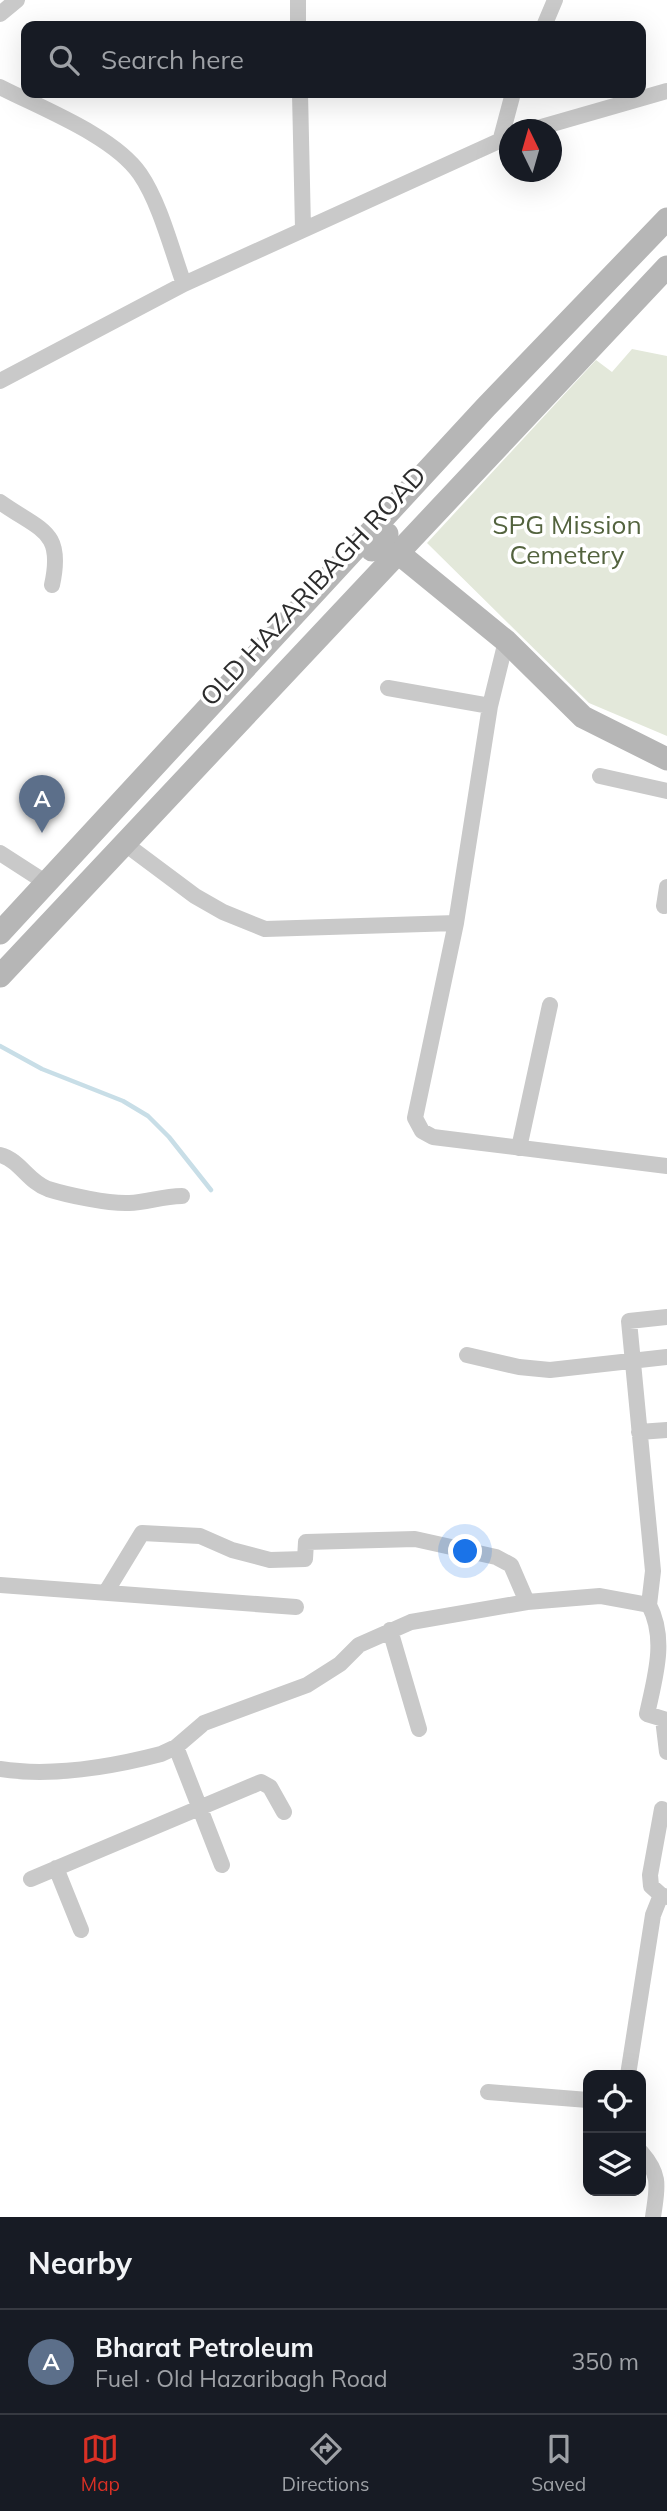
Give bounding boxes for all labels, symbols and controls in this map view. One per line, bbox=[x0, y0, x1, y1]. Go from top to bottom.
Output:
search box bbox=[21, 21, 646, 98]
icon: search bbox=[45, 41, 83, 79]
text: Search here bbox=[101, 43, 244, 76]
north arrow bbox=[499, 119, 562, 182]
street label: OLD HAZARIBAGH ROAD bbox=[193, 459, 433, 713]
park label: SPG Mission Cemetery bbox=[492, 508, 642, 571]
pin: A bbox=[19, 775, 65, 833]
your location bbox=[448, 1534, 482, 1568]
map controls bbox=[583, 2070, 646, 2196]
button: locate bbox=[583, 2070, 646, 2133]
button: layers bbox=[583, 2133, 646, 2196]
text: Nearby bbox=[28, 2244, 132, 2282]
text: Bharat Petroleum bbox=[95, 2331, 314, 2364]
text: A bbox=[42, 2347, 60, 2376]
text: 350 m bbox=[571, 2347, 639, 2376]
text: Fuel · Old Hazaribagh Road bbox=[95, 2364, 387, 2393]
tab: Map bbox=[81, 2430, 120, 2496]
tab: Directions bbox=[282, 2430, 370, 2496]
tab: Saved bbox=[531, 2430, 586, 2496]

